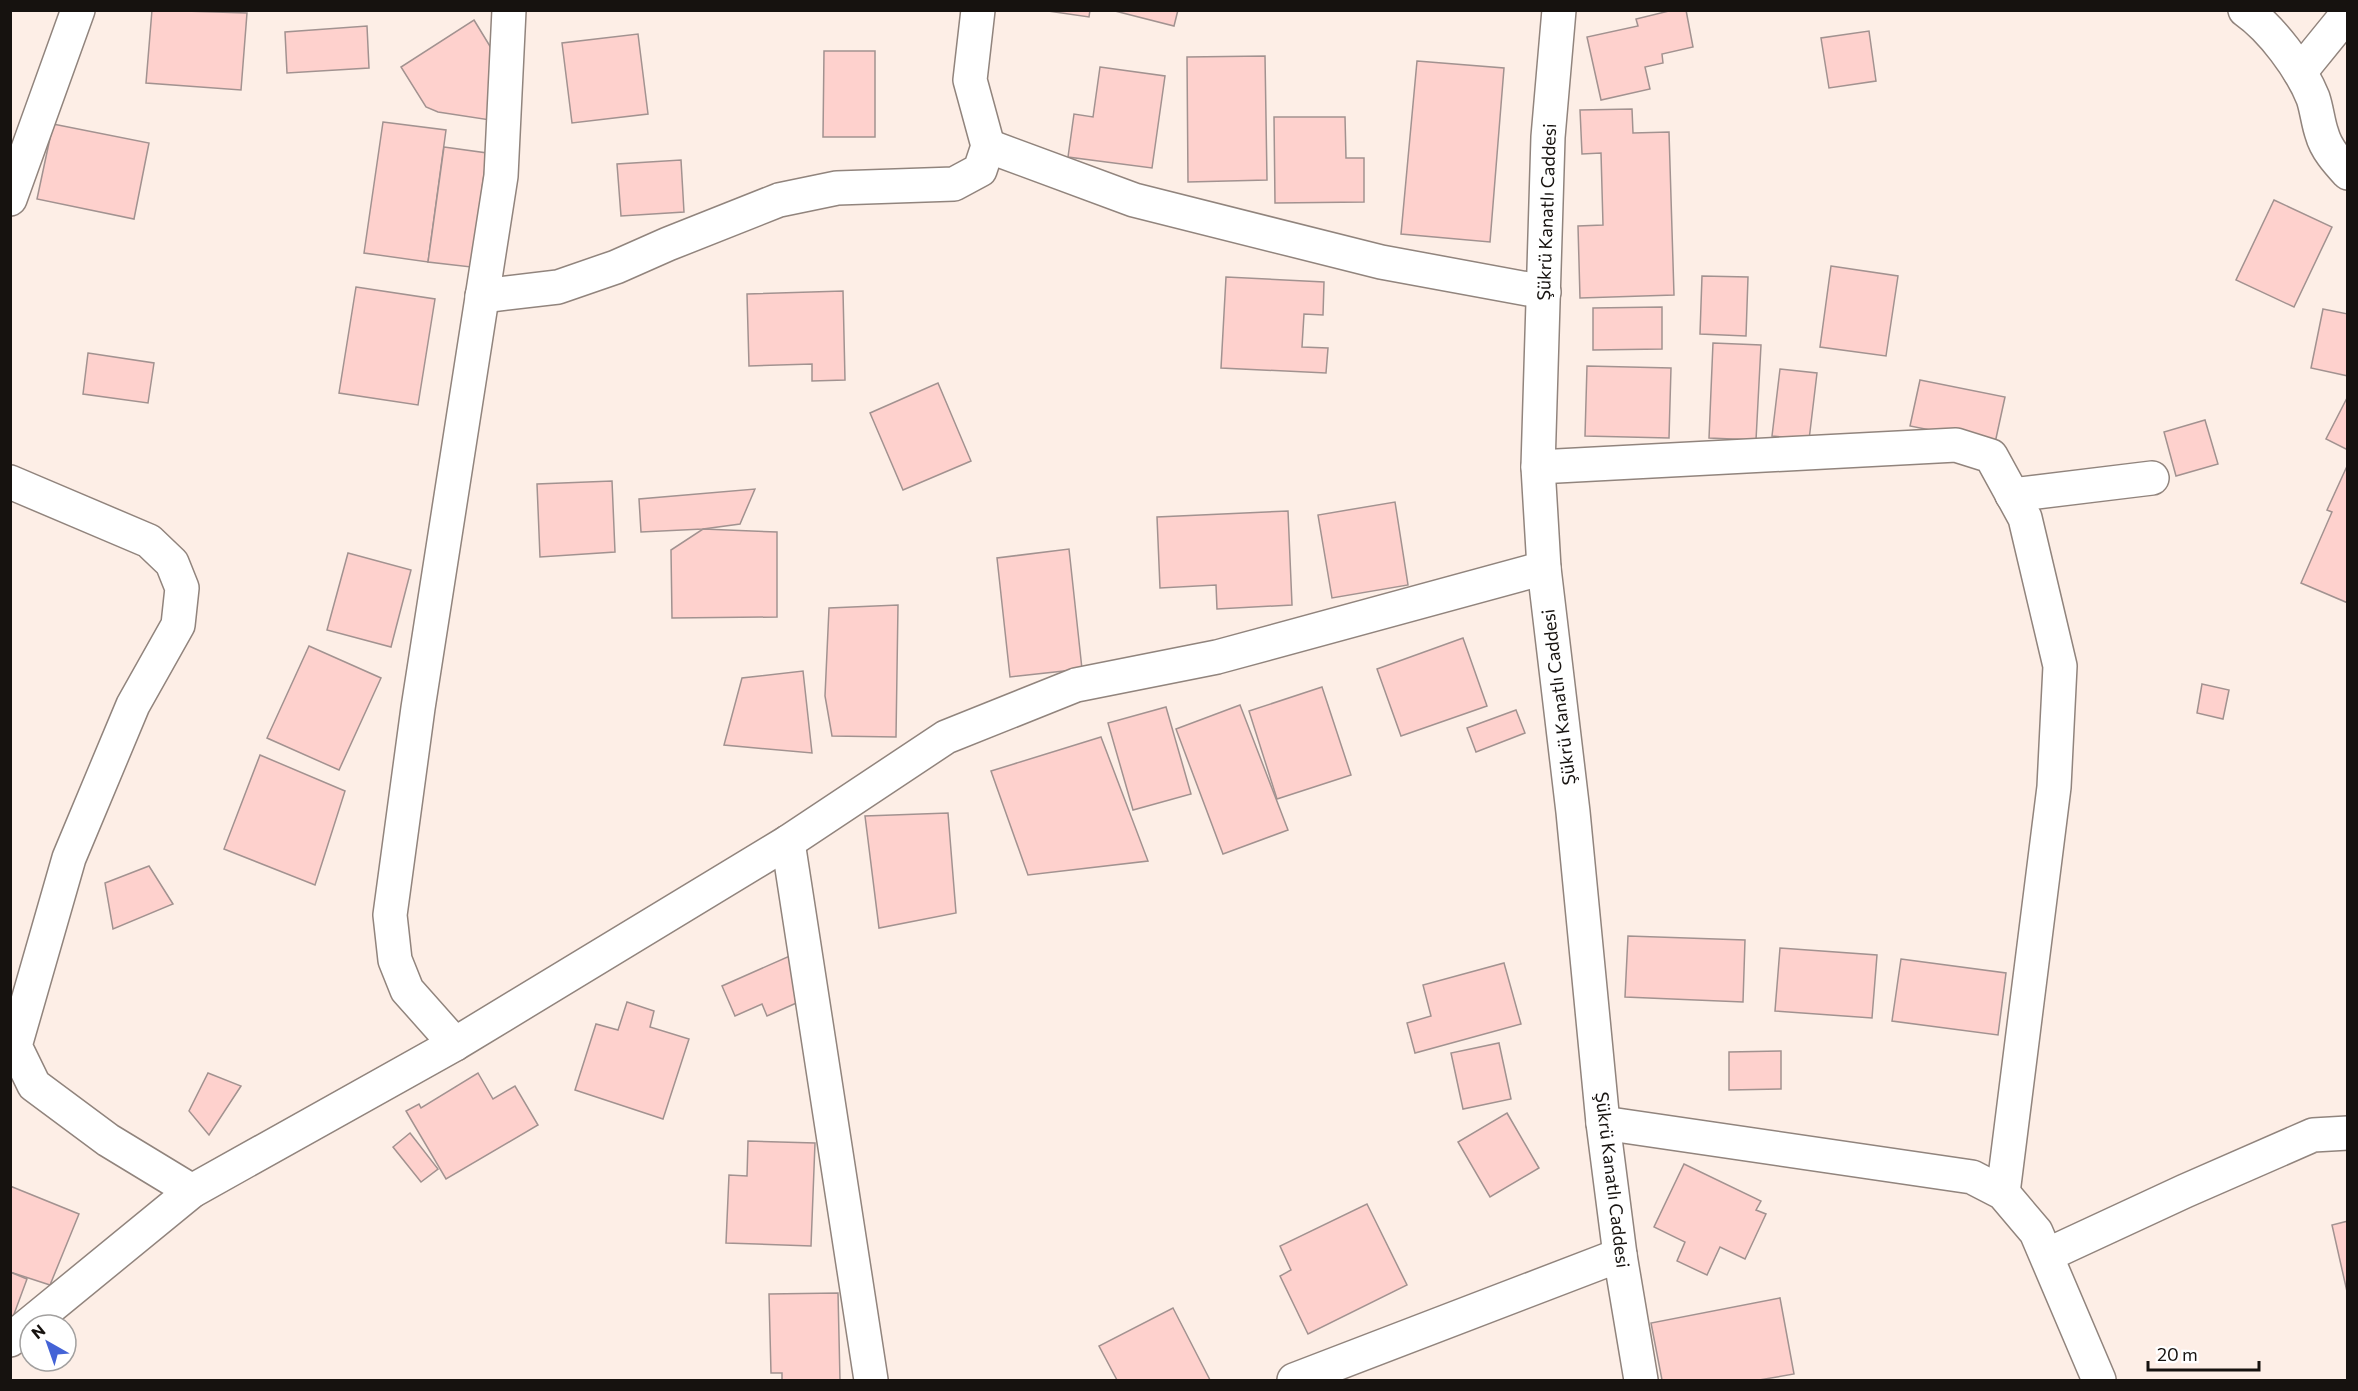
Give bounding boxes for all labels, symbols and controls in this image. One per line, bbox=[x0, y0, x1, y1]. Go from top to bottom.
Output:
street label: Şükrü Kanatlı Caddesi bbox=[1532, 123, 1560, 301]
street label: Şükrü Kanatlı Caddesi bbox=[1536, 608, 1580, 786]
street label: Şükrü Kanatlı Caddesi bbox=[1591, 1091, 1635, 1269]
north arrow bbox=[18, 1313, 78, 1373]
text: N bbox=[27, 1320, 49, 1342]
scale bar bbox=[2148, 1334, 2259, 1372]
text: 20 m bbox=[2157, 1343, 2198, 1365]

